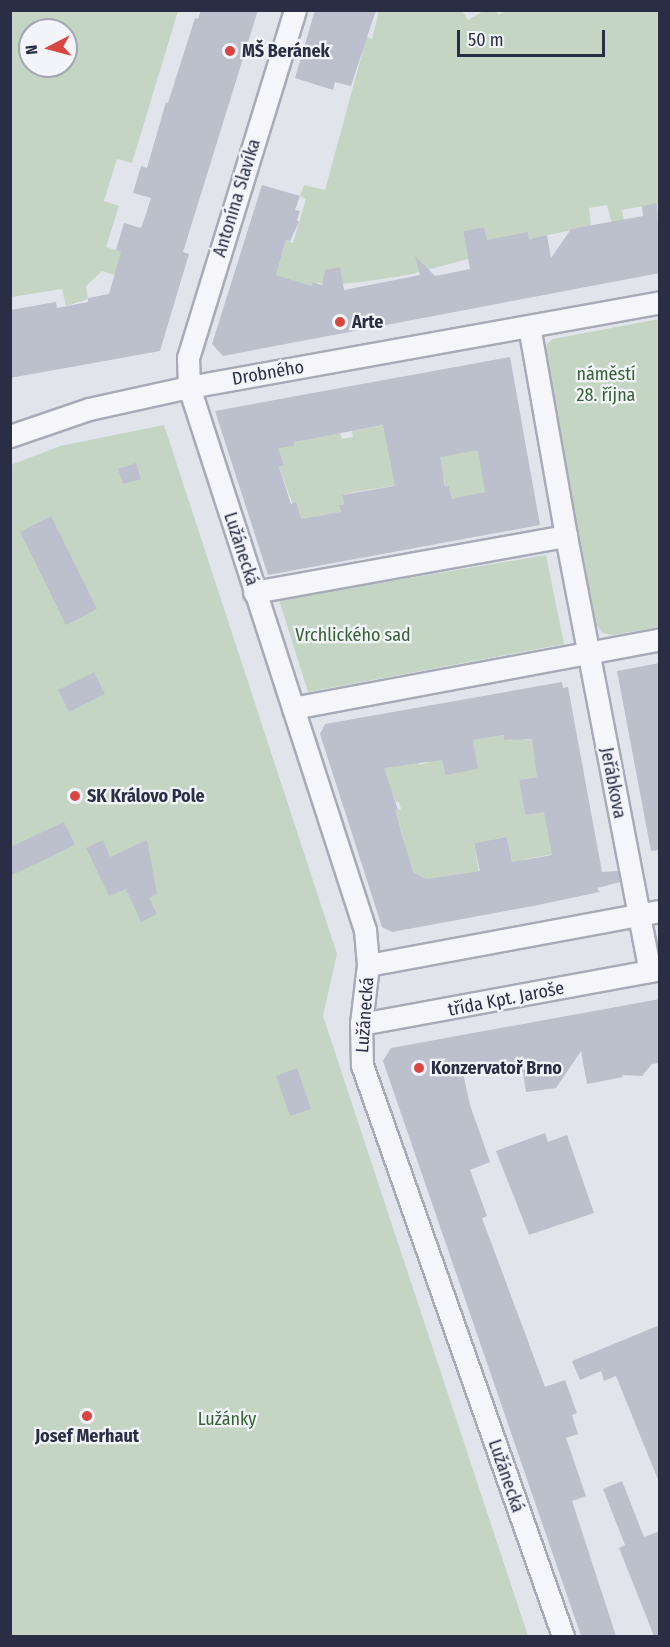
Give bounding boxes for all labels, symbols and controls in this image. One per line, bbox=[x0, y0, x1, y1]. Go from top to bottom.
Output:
north arrow bbox=[18, 18, 78, 78]
scale bar bbox=[460, 18, 608, 56]
text: 50 m bbox=[468, 29, 504, 51]
place label: MŠ Beránek bbox=[242, 40, 330, 62]
text: N bbox=[22, 44, 42, 55]
marker: MŠ Beránek bbox=[223, 44, 237, 58]
street label: Antonína Slavíka bbox=[209, 136, 265, 260]
place label: Arte bbox=[352, 311, 383, 333]
marker: Arte bbox=[333, 315, 347, 329]
street label: Drobného bbox=[230, 356, 306, 390]
park label: náměstí 28. října bbox=[576, 364, 636, 406]
street label: Lužánecká bbox=[219, 510, 263, 588]
park label: Vrchlického sad bbox=[295, 624, 411, 646]
street label: Jeřábkova bbox=[596, 746, 630, 820]
place label: SK Královo Pole bbox=[87, 785, 205, 807]
marker: SK Královo Pole bbox=[68, 789, 82, 803]
street label: Lužánecká bbox=[352, 976, 378, 1054]
street label: třída Kpt. Jaroše bbox=[446, 977, 566, 1021]
place label: Konzervatoř Brno bbox=[431, 1057, 562, 1079]
marker: Konzervatoř Brno bbox=[412, 1061, 426, 1075]
park label: Lužánky bbox=[198, 1408, 256, 1430]
marker: Josef Merhaut bbox=[80, 1409, 94, 1423]
place label: Josef Merhaut bbox=[35, 1425, 139, 1447]
street label: Lužánecká bbox=[483, 1437, 529, 1515]

